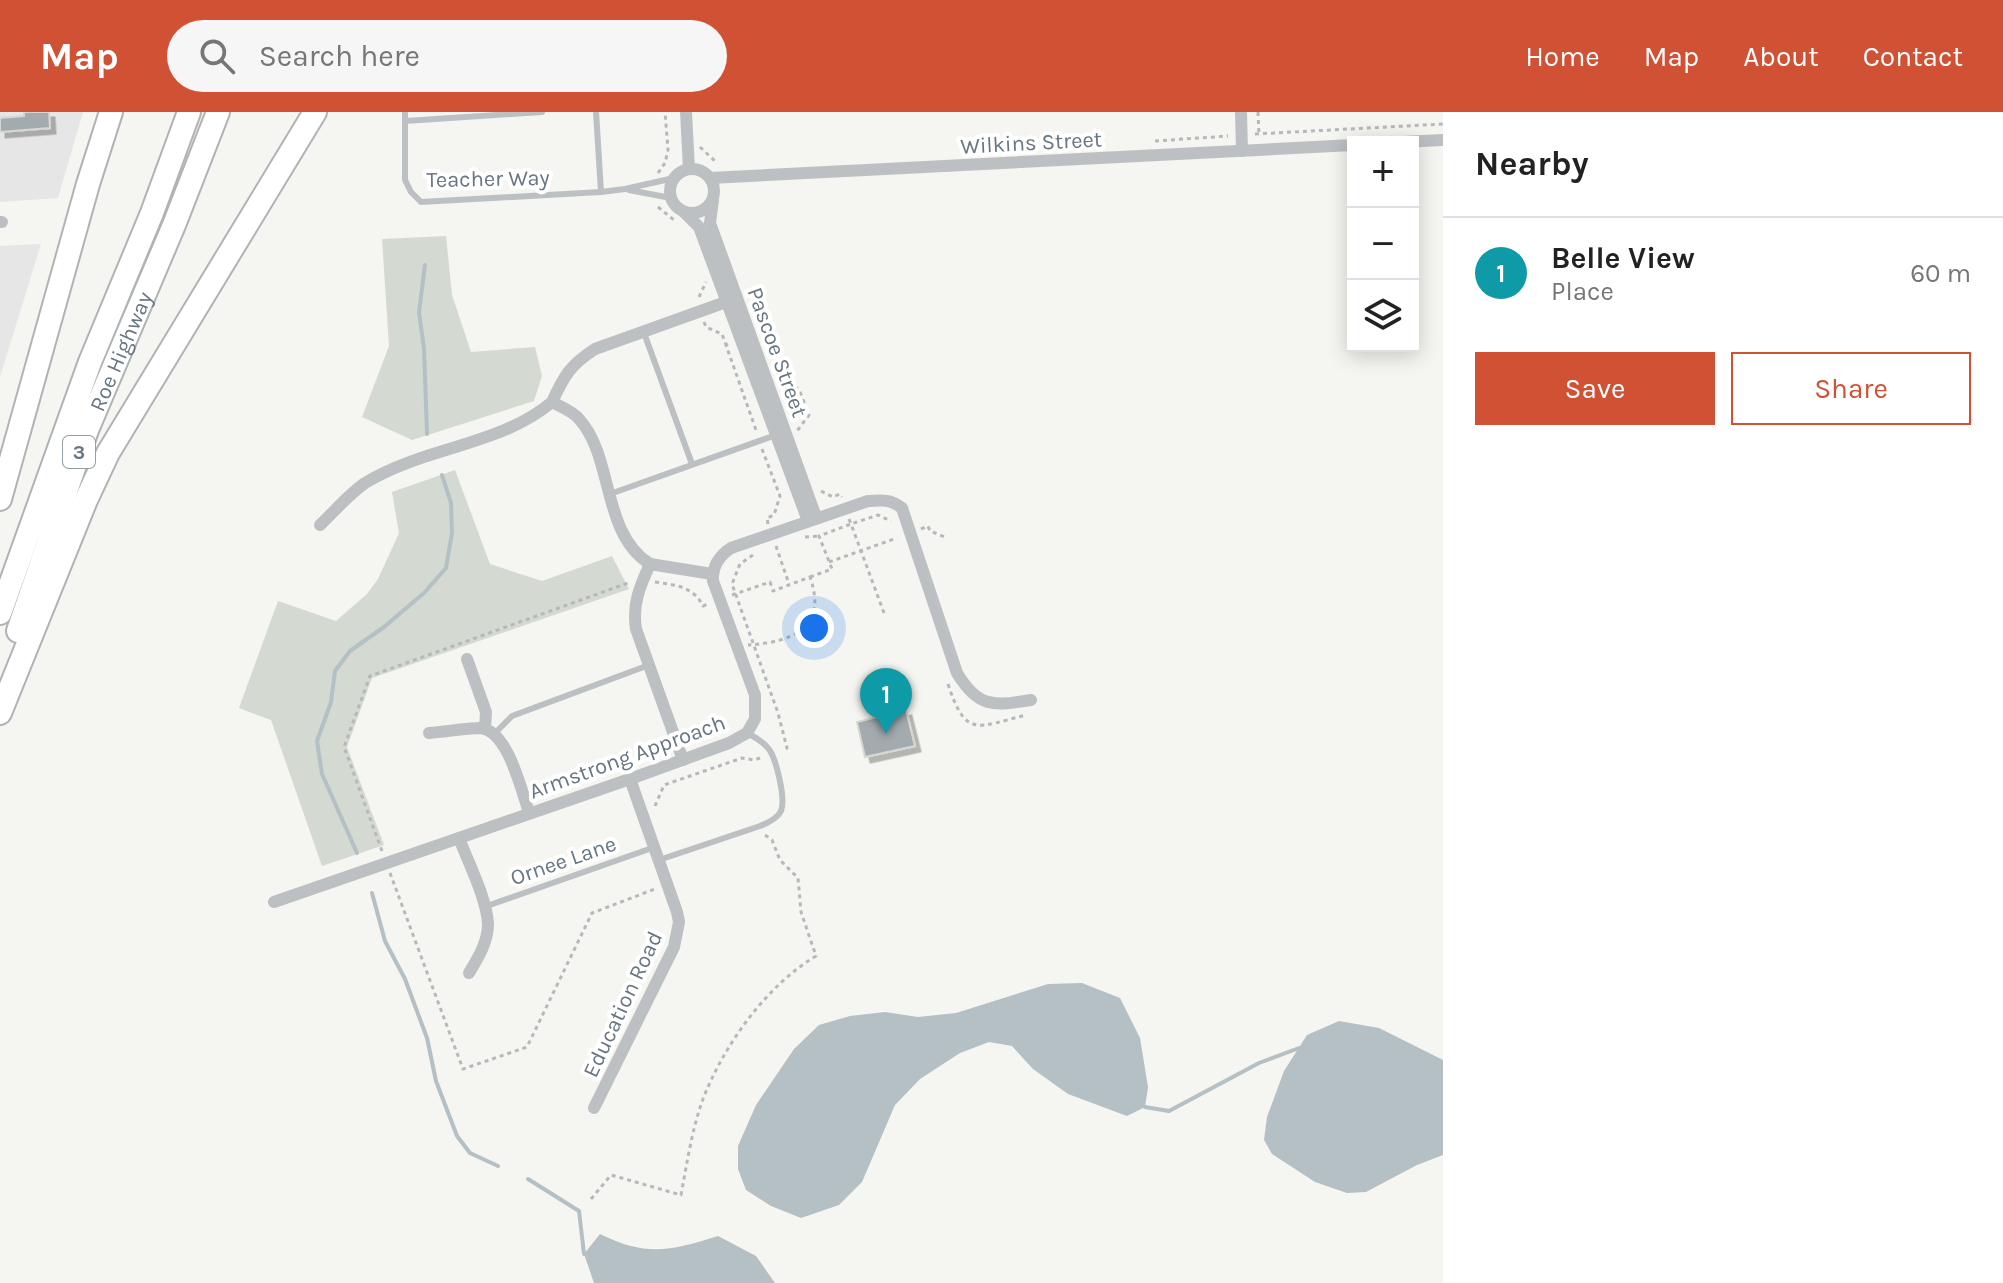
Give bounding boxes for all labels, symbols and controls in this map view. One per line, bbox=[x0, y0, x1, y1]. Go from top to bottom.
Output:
search box bbox=[167, 20, 727, 92]
text: Map bbox=[40, 34, 119, 79]
icon: search bbox=[195, 34, 239, 78]
text: Search here bbox=[259, 38, 420, 74]
text: Home bbox=[1525, 40, 1600, 73]
text: Map bbox=[1644, 40, 1699, 73]
text: About bbox=[1743, 40, 1819, 73]
text: Contact bbox=[1863, 40, 1963, 73]
street label: Wilkins Street bbox=[960, 126, 1103, 160]
map controls bbox=[1347, 136, 1419, 352]
button: + bbox=[1347, 136, 1419, 208]
text: Nearby bbox=[1475, 144, 1589, 184]
street label: Teacher Way bbox=[426, 165, 550, 193]
button: − bbox=[1347, 208, 1419, 280]
text: Belle View bbox=[1551, 240, 1695, 276]
text: 1 bbox=[1496, 258, 1506, 289]
text: 60 m bbox=[1910, 258, 1971, 289]
text: Place bbox=[1551, 276, 1614, 307]
button: layers bbox=[1347, 280, 1419, 352]
street label: Pascoe Street bbox=[742, 284, 813, 421]
street label: Roe Highway bbox=[84, 288, 158, 415]
button: Save bbox=[1475, 352, 1715, 425]
button: Share bbox=[1731, 352, 1971, 425]
road number: 3 bbox=[63, 436, 95, 468]
your location bbox=[794, 608, 834, 648]
pin: 1 bbox=[860, 668, 912, 734]
street label: Armstrong Approach bbox=[526, 709, 729, 805]
street label: Ornee Lane bbox=[507, 831, 620, 891]
street label: Education Road bbox=[578, 927, 668, 1082]

